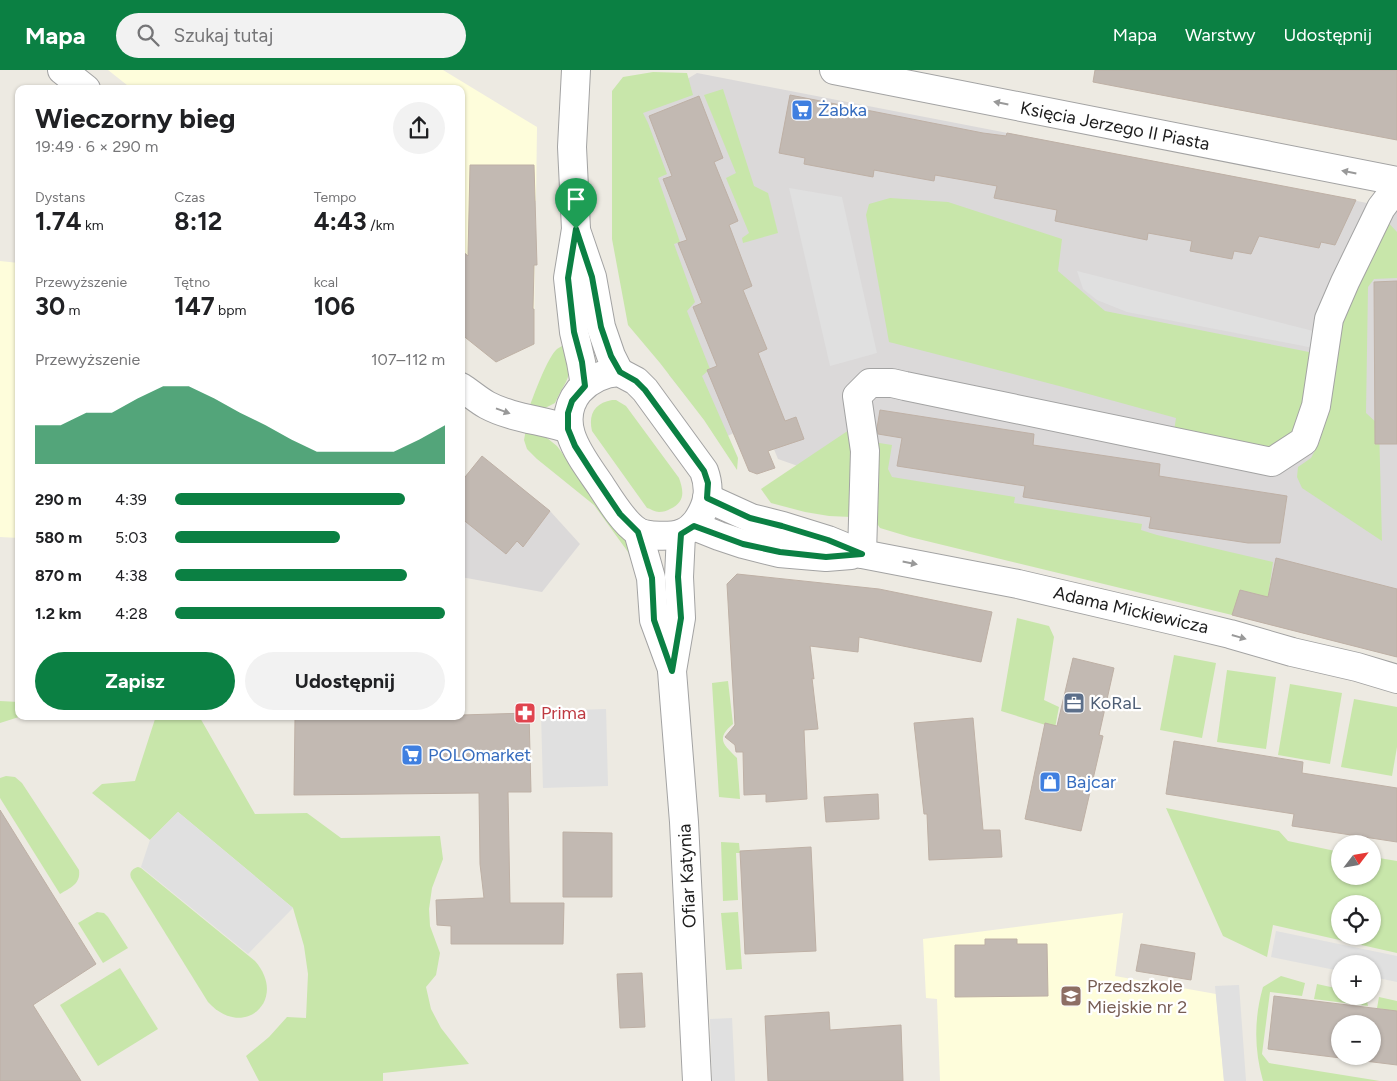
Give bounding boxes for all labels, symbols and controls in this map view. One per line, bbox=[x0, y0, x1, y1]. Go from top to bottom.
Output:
search box bbox=[116, 13, 466, 58]
text: Mapa bbox=[25, 21, 86, 50]
icon: search bbox=[134, 21, 162, 49]
text: Szukaj tutaj bbox=[174, 24, 273, 47]
text: Mapa bbox=[1113, 24, 1157, 46]
text: Warstwy bbox=[1185, 24, 1256, 46]
text: Udostępnij bbox=[1284, 24, 1372, 46]
street label: Księcia Jerzego II Piasta bbox=[1018, 97, 1212, 155]
supermarket icon: Żabka bbox=[790, 98, 814, 122]
place label: Żabka bbox=[818, 99, 867, 121]
one-way arrow bbox=[993, 99, 1008, 107]
text: Wieczorny bieg bbox=[35, 101, 236, 135]
button: share bbox=[393, 102, 445, 154]
text: 19:49 · 6 × 290 m bbox=[35, 137, 158, 156]
one-way arrow bbox=[1341, 167, 1357, 175]
pin bbox=[555, 178, 597, 229]
icon: arrive bbox=[562, 185, 590, 213]
text: Dystans bbox=[35, 189, 85, 206]
text: Czas bbox=[174, 189, 205, 206]
text: Tempo bbox=[314, 189, 356, 206]
text: 1.74 bbox=[35, 206, 81, 236]
text: 8:12 bbox=[174, 206, 222, 236]
text: 4:43 bbox=[314, 206, 367, 236]
text: km bbox=[81, 217, 104, 234]
text: /km bbox=[367, 217, 394, 234]
text: Przewyższenie bbox=[35, 274, 127, 291]
text: Tętno bbox=[174, 274, 210, 291]
text: kcal bbox=[314, 274, 338, 291]
text: 30 bbox=[35, 291, 65, 321]
text: 147 bbox=[174, 291, 215, 321]
text: 106 bbox=[314, 291, 355, 321]
text: m bbox=[65, 302, 80, 319]
text: bpm bbox=[215, 302, 246, 319]
text: Przewyższenie bbox=[35, 350, 140, 369]
text: 107–112 m bbox=[371, 350, 445, 369]
one-way arrow bbox=[496, 407, 511, 415]
text: 290 m bbox=[35, 490, 82, 509]
text: 4:39 bbox=[115, 490, 147, 509]
text: 580 m bbox=[35, 528, 82, 547]
text: 5:03 bbox=[115, 528, 147, 547]
one-way arrow bbox=[902, 559, 917, 567]
text: 870 m bbox=[35, 566, 82, 585]
text: 4:38 bbox=[115, 566, 148, 585]
street label: Adama Mickiewicza bbox=[1051, 581, 1211, 639]
text: 1.2 km bbox=[35, 604, 81, 623]
text: 4:28 bbox=[115, 604, 148, 623]
one-way arrow bbox=[1232, 633, 1247, 641]
button: Zapisz bbox=[35, 652, 235, 710]
button: Udostępnij bbox=[245, 652, 445, 710]
office icon: KoRaL bbox=[1062, 691, 1086, 715]
place label: KoRaL bbox=[1090, 692, 1142, 714]
pharmacy icon: Prima bbox=[513, 701, 537, 725]
place label: Prima bbox=[541, 702, 586, 724]
supermarket icon: POLOmarket bbox=[400, 743, 424, 767]
place label: POLOmarket bbox=[428, 744, 531, 766]
shop icon: Bajcar bbox=[1038, 770, 1062, 794]
place label: Bajcar bbox=[1066, 771, 1116, 793]
street label: Ofiar Katynia bbox=[673, 823, 701, 929]
north arrow bbox=[1331, 835, 1381, 885]
map controls bbox=[1331, 835, 1381, 1065]
button: locate bbox=[1331, 895, 1381, 945]
button: + bbox=[1331, 955, 1381, 1005]
place label: Przedszkole Miejskie nr 2 bbox=[1087, 975, 1187, 1018]
school or university icon: Przedszkole Miejskie nr 2 bbox=[1059, 984, 1083, 1008]
button: − bbox=[1331, 1015, 1381, 1065]

